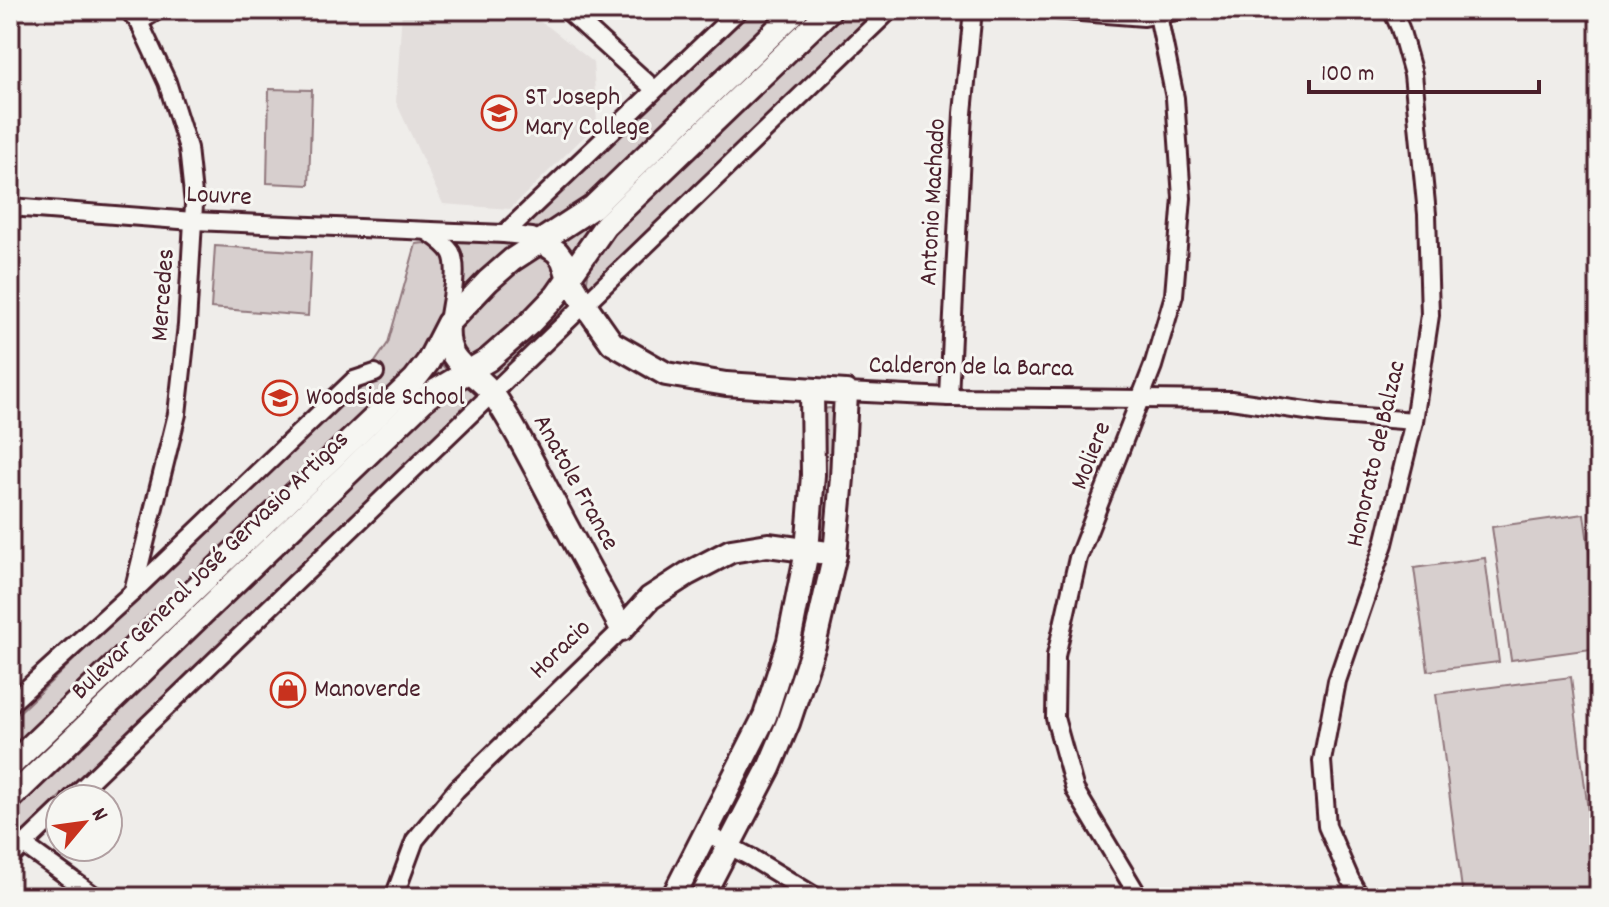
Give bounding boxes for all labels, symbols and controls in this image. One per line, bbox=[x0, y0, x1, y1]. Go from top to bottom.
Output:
scale bar bbox=[1309, 44, 1539, 94]
text: 100 m bbox=[1321, 58, 1374, 92]
place label: ST Joseph Mary College bbox=[525, 80, 650, 147]
school or university icon: ST Joseph Mary College bbox=[480, 94, 518, 132]
street label: Antonio Machado bbox=[911, 117, 957, 287]
street label: Louvre bbox=[185, 177, 253, 217]
street label: Mercedes bbox=[142, 247, 186, 343]
street label: Calderon de la Barca bbox=[868, 348, 1074, 388]
street label: Honorato de Balzac bbox=[1338, 357, 1416, 551]
school or university icon: Woodside School bbox=[261, 379, 299, 417]
place label: Woodside School bbox=[306, 380, 465, 417]
street label: Anatole France bbox=[522, 408, 628, 558]
street label: Moliere bbox=[1062, 417, 1122, 495]
street label: Bulevar General José Gervasio Artigas bbox=[64, 423, 358, 709]
street label: Horacio bbox=[522, 611, 600, 689]
shop icon: Manoverde bbox=[269, 671, 307, 709]
place label: Manoverde bbox=[314, 672, 421, 709]
north arrow bbox=[44, 783, 124, 863]
text: N bbox=[82, 803, 115, 827]

